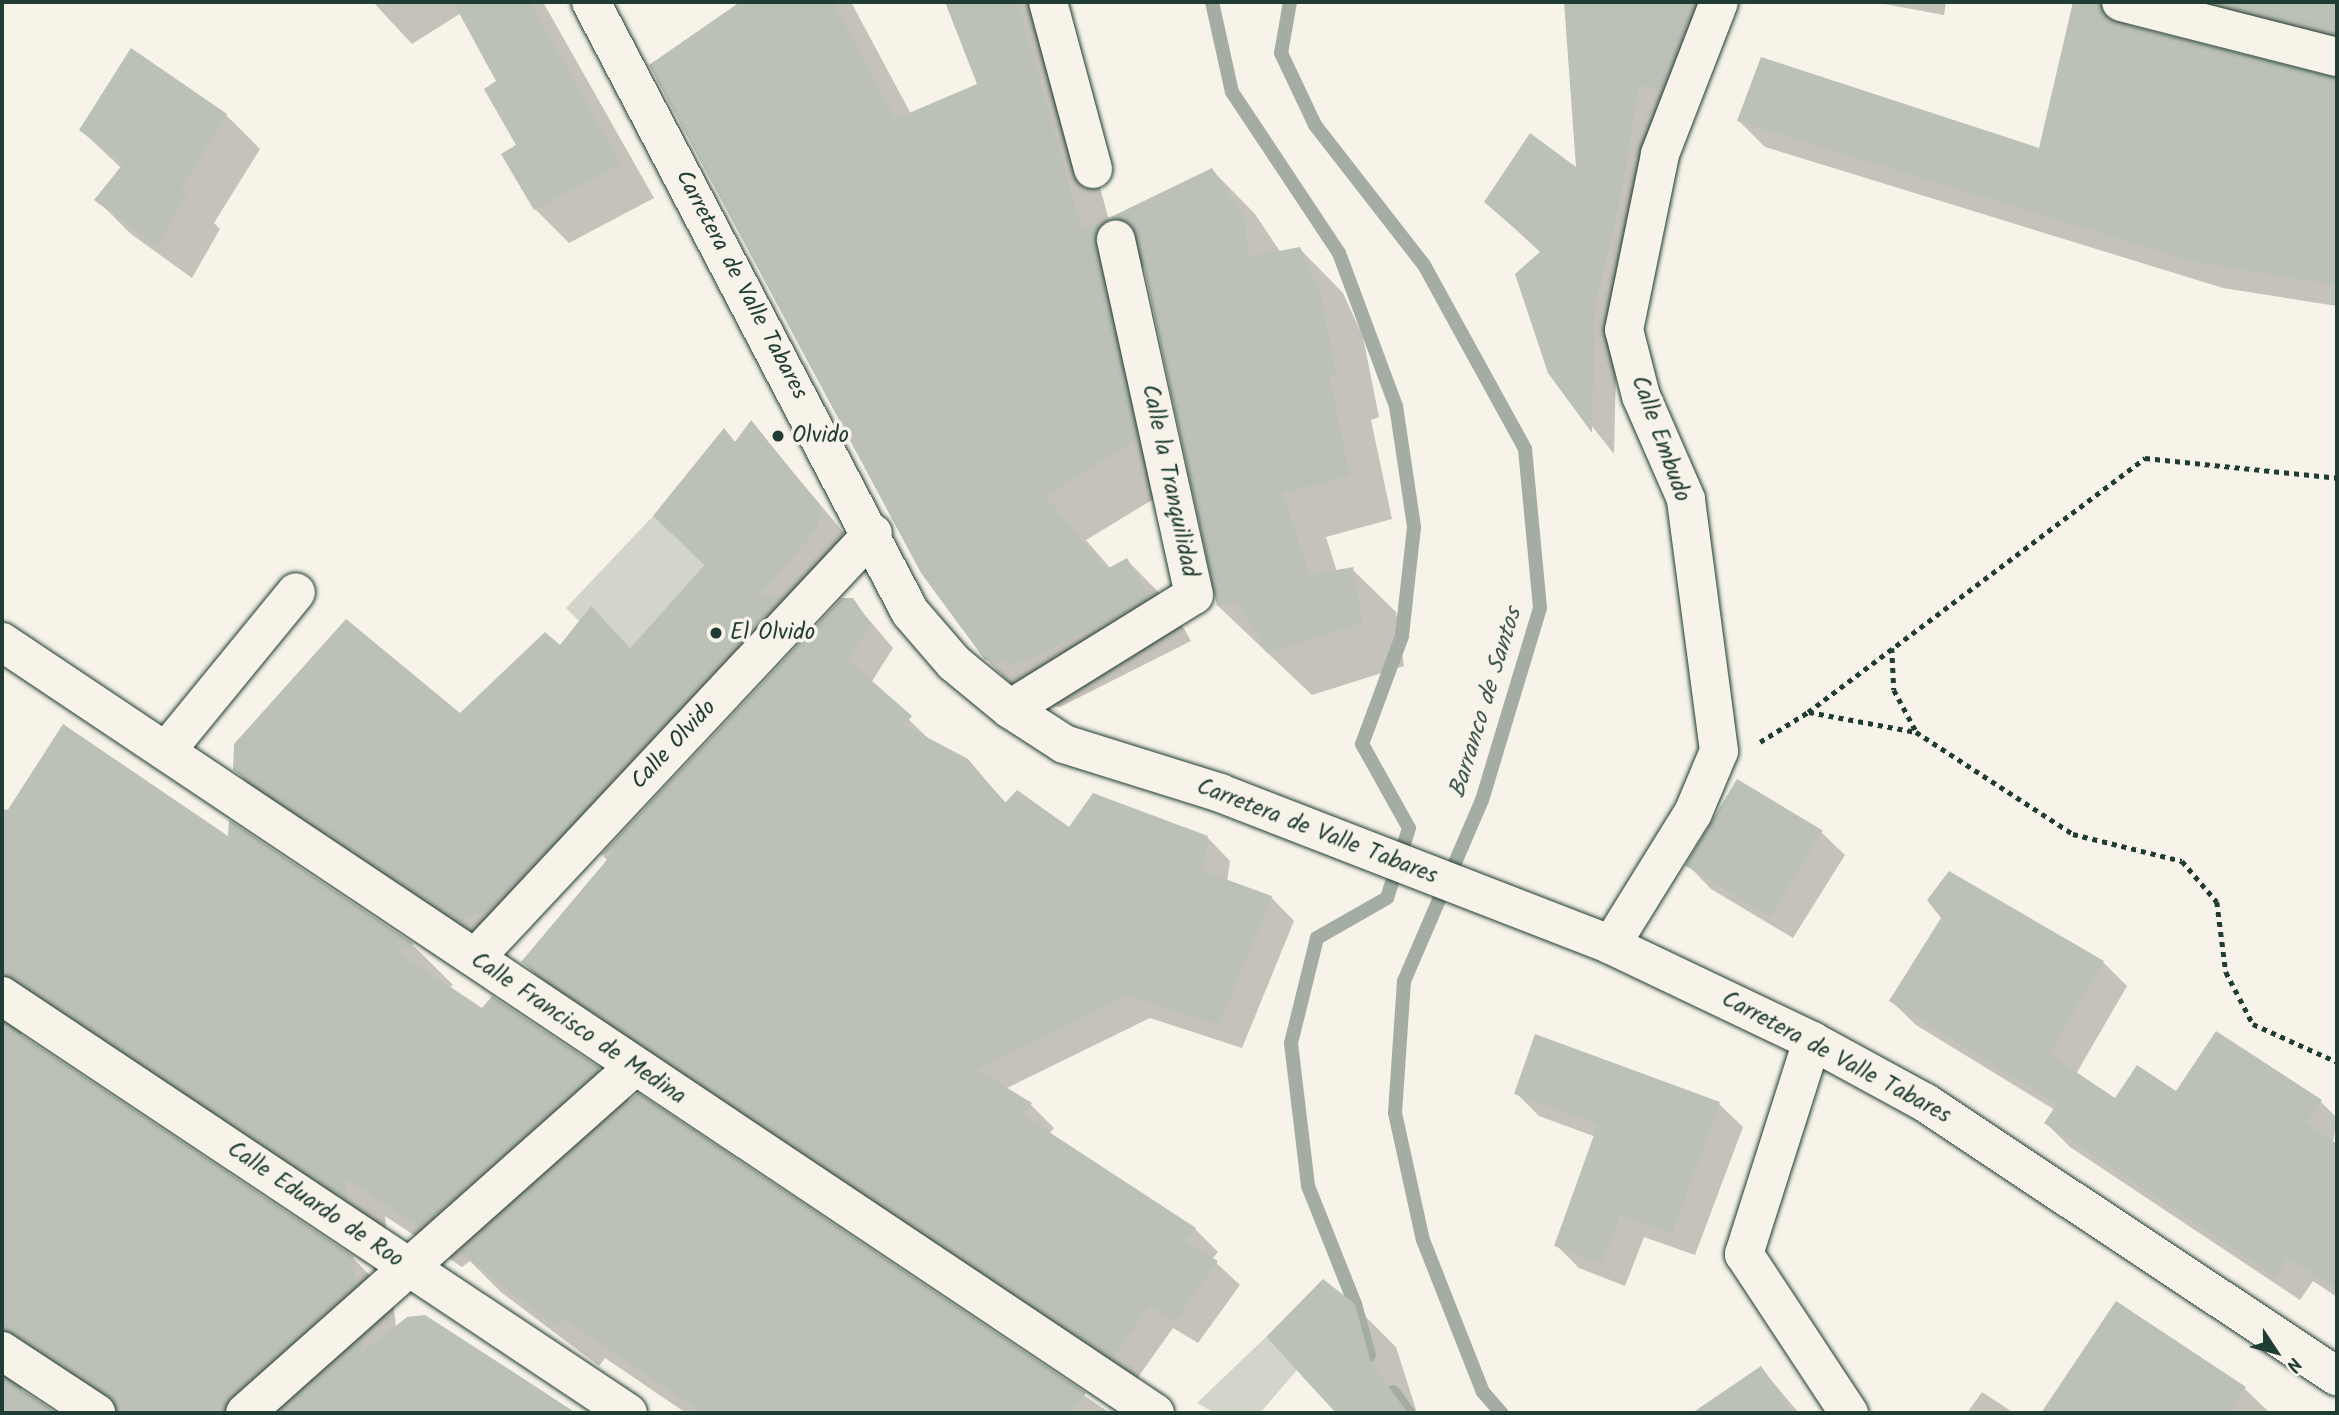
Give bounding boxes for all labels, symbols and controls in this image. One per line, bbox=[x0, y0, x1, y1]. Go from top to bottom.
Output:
street label: Carretera de Valle Tabares bbox=[669, 166, 813, 404]
street label: Calle Embudo bbox=[1624, 372, 1696, 506]
street label: Calle la Tranquilidad bbox=[1135, 382, 1203, 580]
place label: Olvido bbox=[792, 422, 849, 450]
marker: Olvido bbox=[770, 428, 786, 444]
water label: Barranco de Santos bbox=[1443, 604, 1529, 802]
place label: El Olvido bbox=[730, 619, 815, 647]
marker: El Olvido bbox=[708, 625, 724, 641]
street label: Calle Olvido bbox=[626, 695, 722, 795]
street label: Carretera de Valle Tabares bbox=[1193, 773, 1441, 891]
street label: Calle Francisco de Medina bbox=[465, 947, 691, 1111]
street label: Carretera de Valle Tabares bbox=[1717, 986, 1955, 1130]
street label: Calle Eduardo de Roo bbox=[222, 1136, 408, 1274]
north arrow bbox=[2241, 1317, 2311, 1387]
text: N bbox=[2277, 1351, 2309, 1378]

